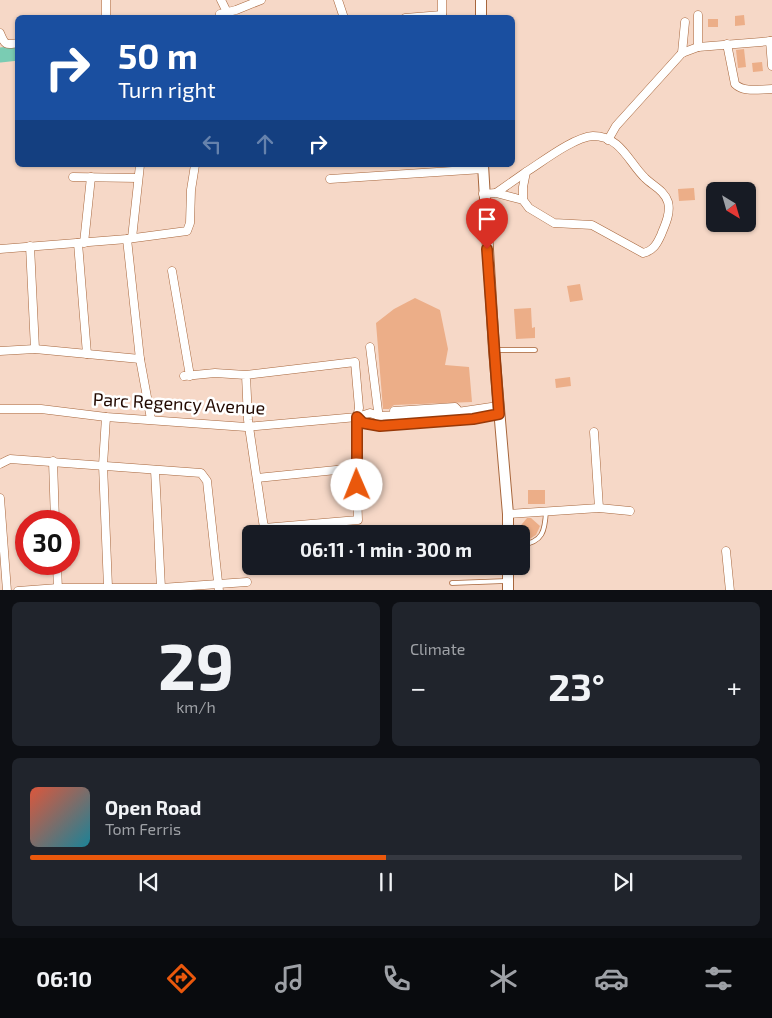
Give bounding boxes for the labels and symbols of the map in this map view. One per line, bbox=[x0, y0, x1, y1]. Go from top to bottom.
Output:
north arrow bbox=[706, 182, 756, 232]
pin bbox=[466, 198, 508, 249]
street label: Parc Regency Avenue bbox=[92, 387, 266, 419]
position arrow bbox=[330, 458, 382, 510]
speed limit sign: 30 bbox=[15, 510, 80, 575]

